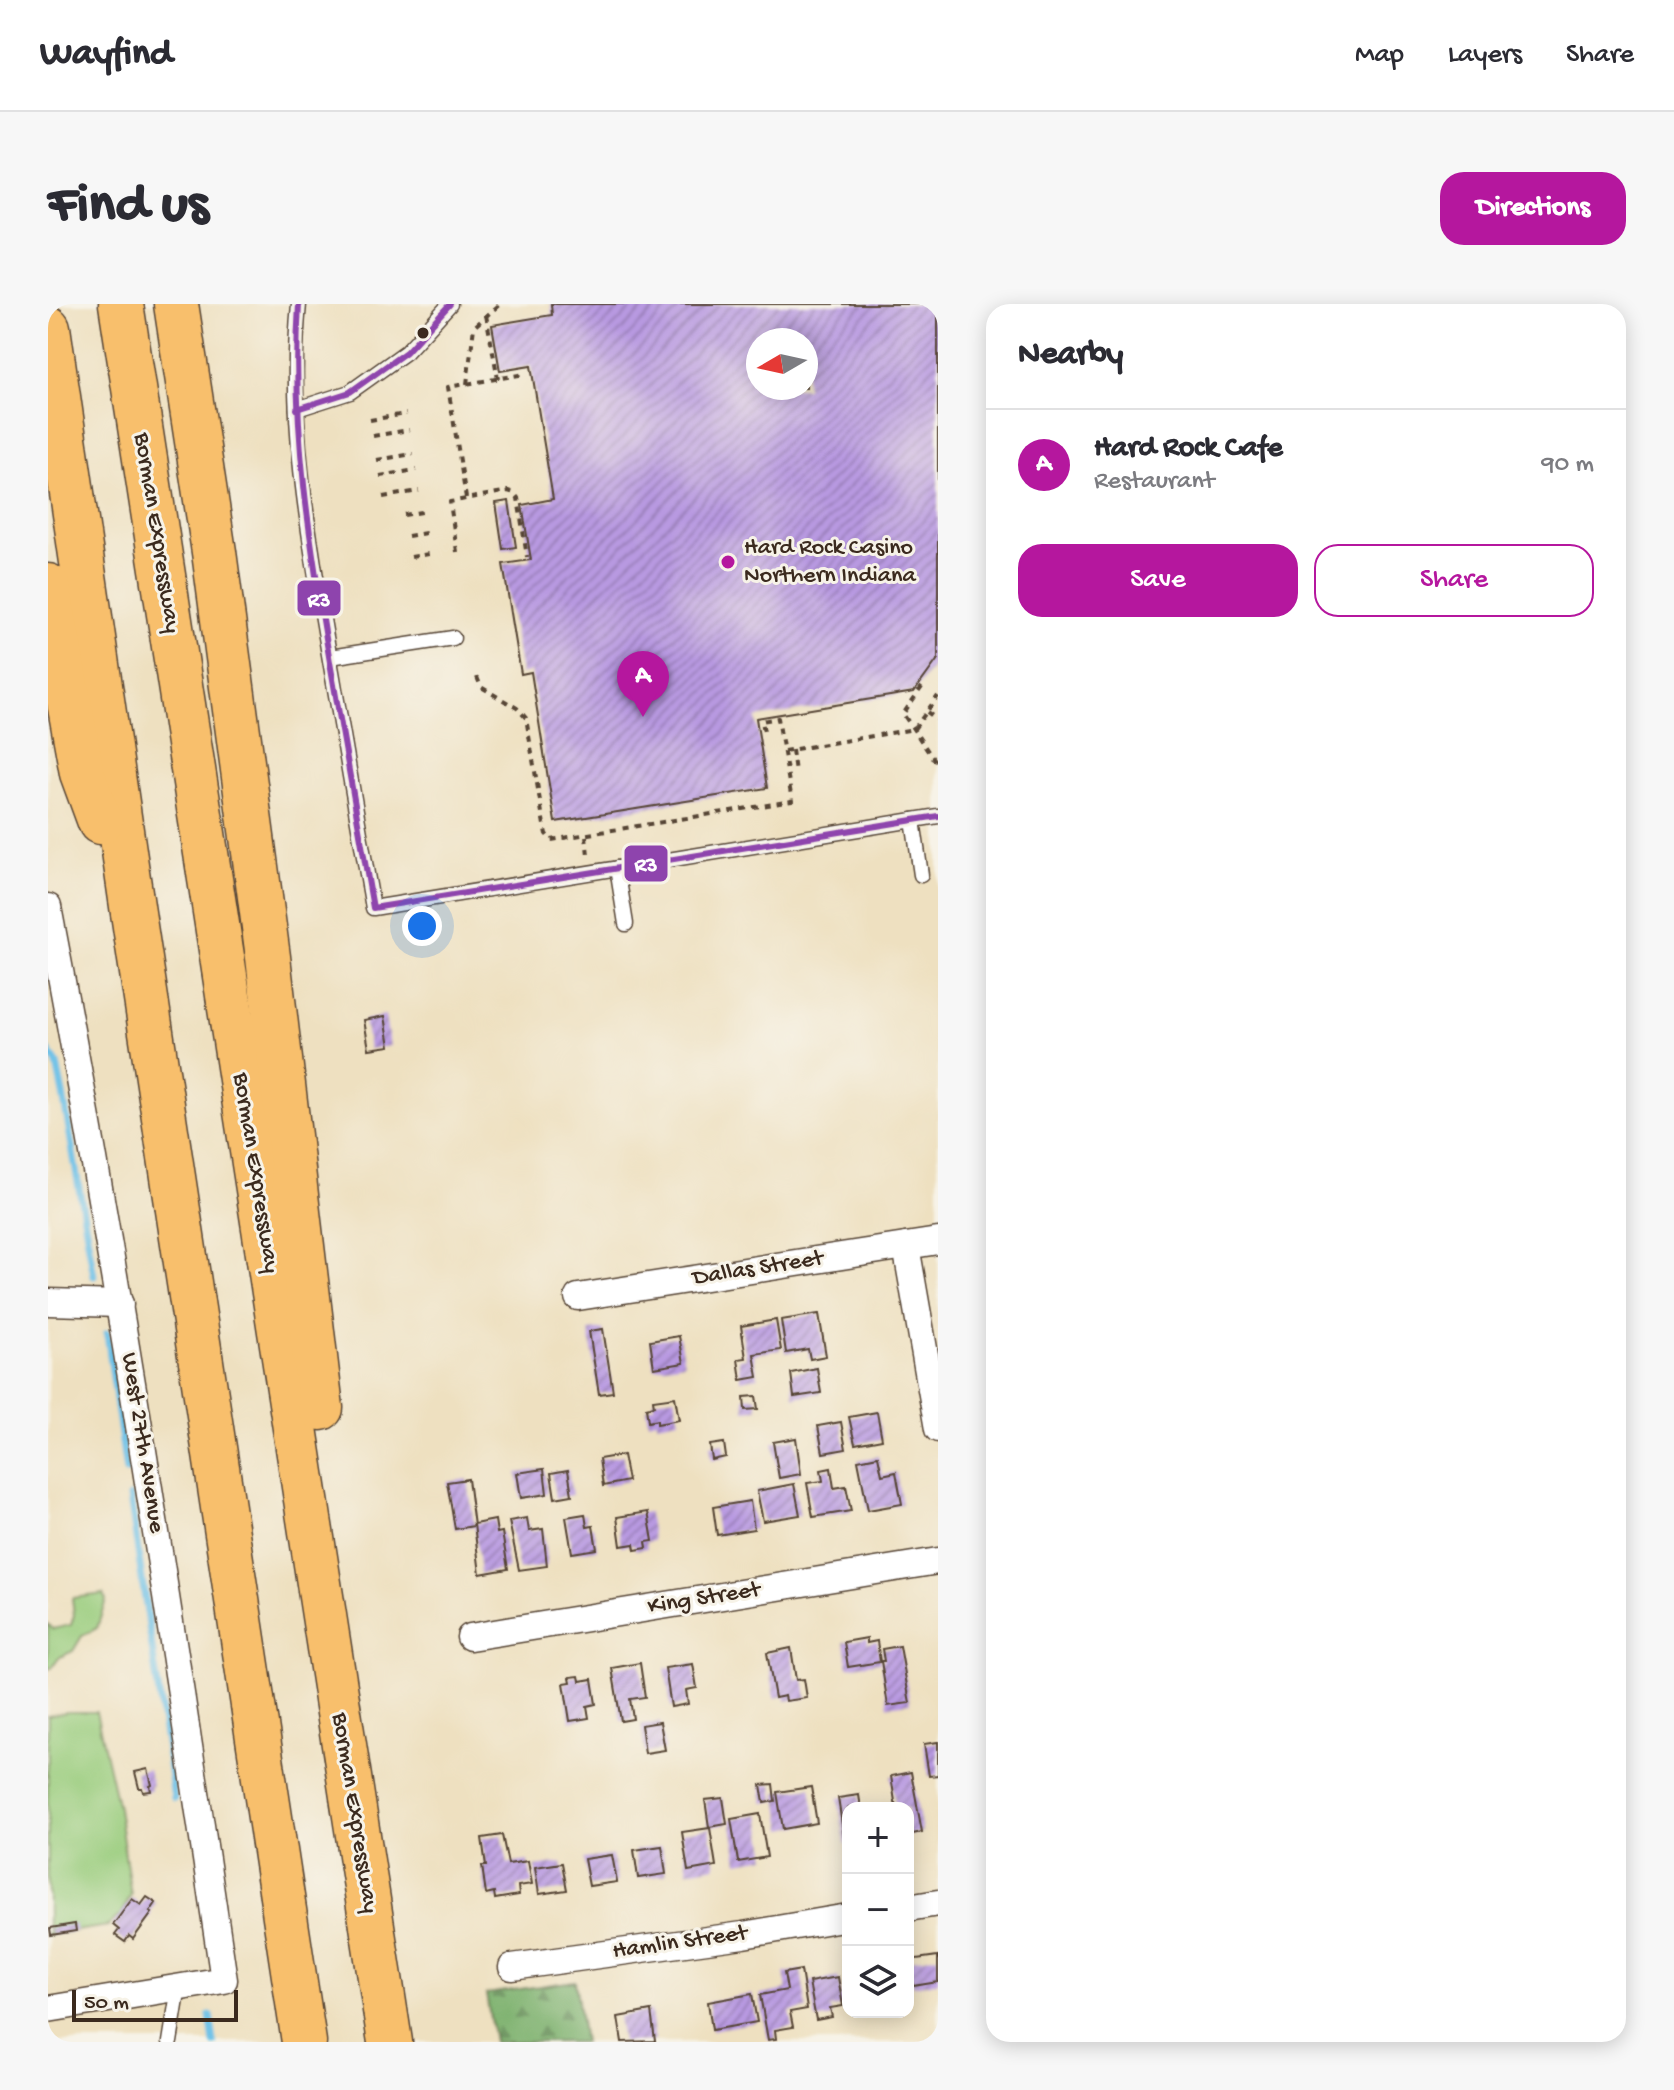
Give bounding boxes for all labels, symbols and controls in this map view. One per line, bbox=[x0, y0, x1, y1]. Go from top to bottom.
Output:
text: Wayfind bbox=[40, 33, 172, 77]
text: Map bbox=[1355, 39, 1404, 72]
text: Layers bbox=[1448, 39, 1522, 72]
text: Share bbox=[1566, 39, 1634, 72]
button: Directions bbox=[1440, 172, 1626, 245]
text: Find us bbox=[48, 175, 208, 241]
unlabelled marker bbox=[415, 325, 431, 341]
north arrow bbox=[746, 328, 818, 400]
text: Nearby bbox=[1018, 336, 1123, 376]
street label: Borman Expressway bbox=[126, 430, 186, 635]
text: Hard Rock Cafe bbox=[1094, 432, 1283, 467]
text: A bbox=[1036, 450, 1052, 481]
text: 90 m bbox=[1542, 450, 1594, 481]
text: Restaurant bbox=[1094, 467, 1214, 498]
place label: Hard Rock Casino Northern Indiana bbox=[744, 534, 916, 591]
button: Save bbox=[1018, 544, 1298, 617]
button: Share bbox=[1314, 544, 1594, 617]
marker: Hard Rock Casino Northern Indiana bbox=[719, 553, 737, 571]
line badge: R3 bbox=[296, 579, 342, 617]
text: R3 bbox=[307, 589, 330, 615]
pin: A bbox=[617, 651, 669, 717]
line badge: R3 bbox=[623, 844, 669, 883]
text: R3 bbox=[634, 854, 657, 880]
your location bbox=[402, 906, 442, 946]
street label: Borman Expressway bbox=[225, 1070, 285, 1275]
street label: Dallas Street bbox=[689, 1244, 827, 1294]
street label: West 27th Avenue bbox=[113, 1351, 171, 1536]
street label: King Street bbox=[646, 1575, 764, 1622]
street label: Borman Expressway bbox=[324, 1710, 384, 1915]
map controls bbox=[842, 1802, 914, 2018]
button: + bbox=[842, 1802, 914, 1874]
button: − bbox=[842, 1874, 914, 1946]
street label: Hamlin Street bbox=[611, 1919, 751, 1967]
button: layers bbox=[842, 1946, 914, 2018]
scale bar bbox=[72, 1986, 238, 2022]
text: 50 m bbox=[84, 1991, 129, 2017]

